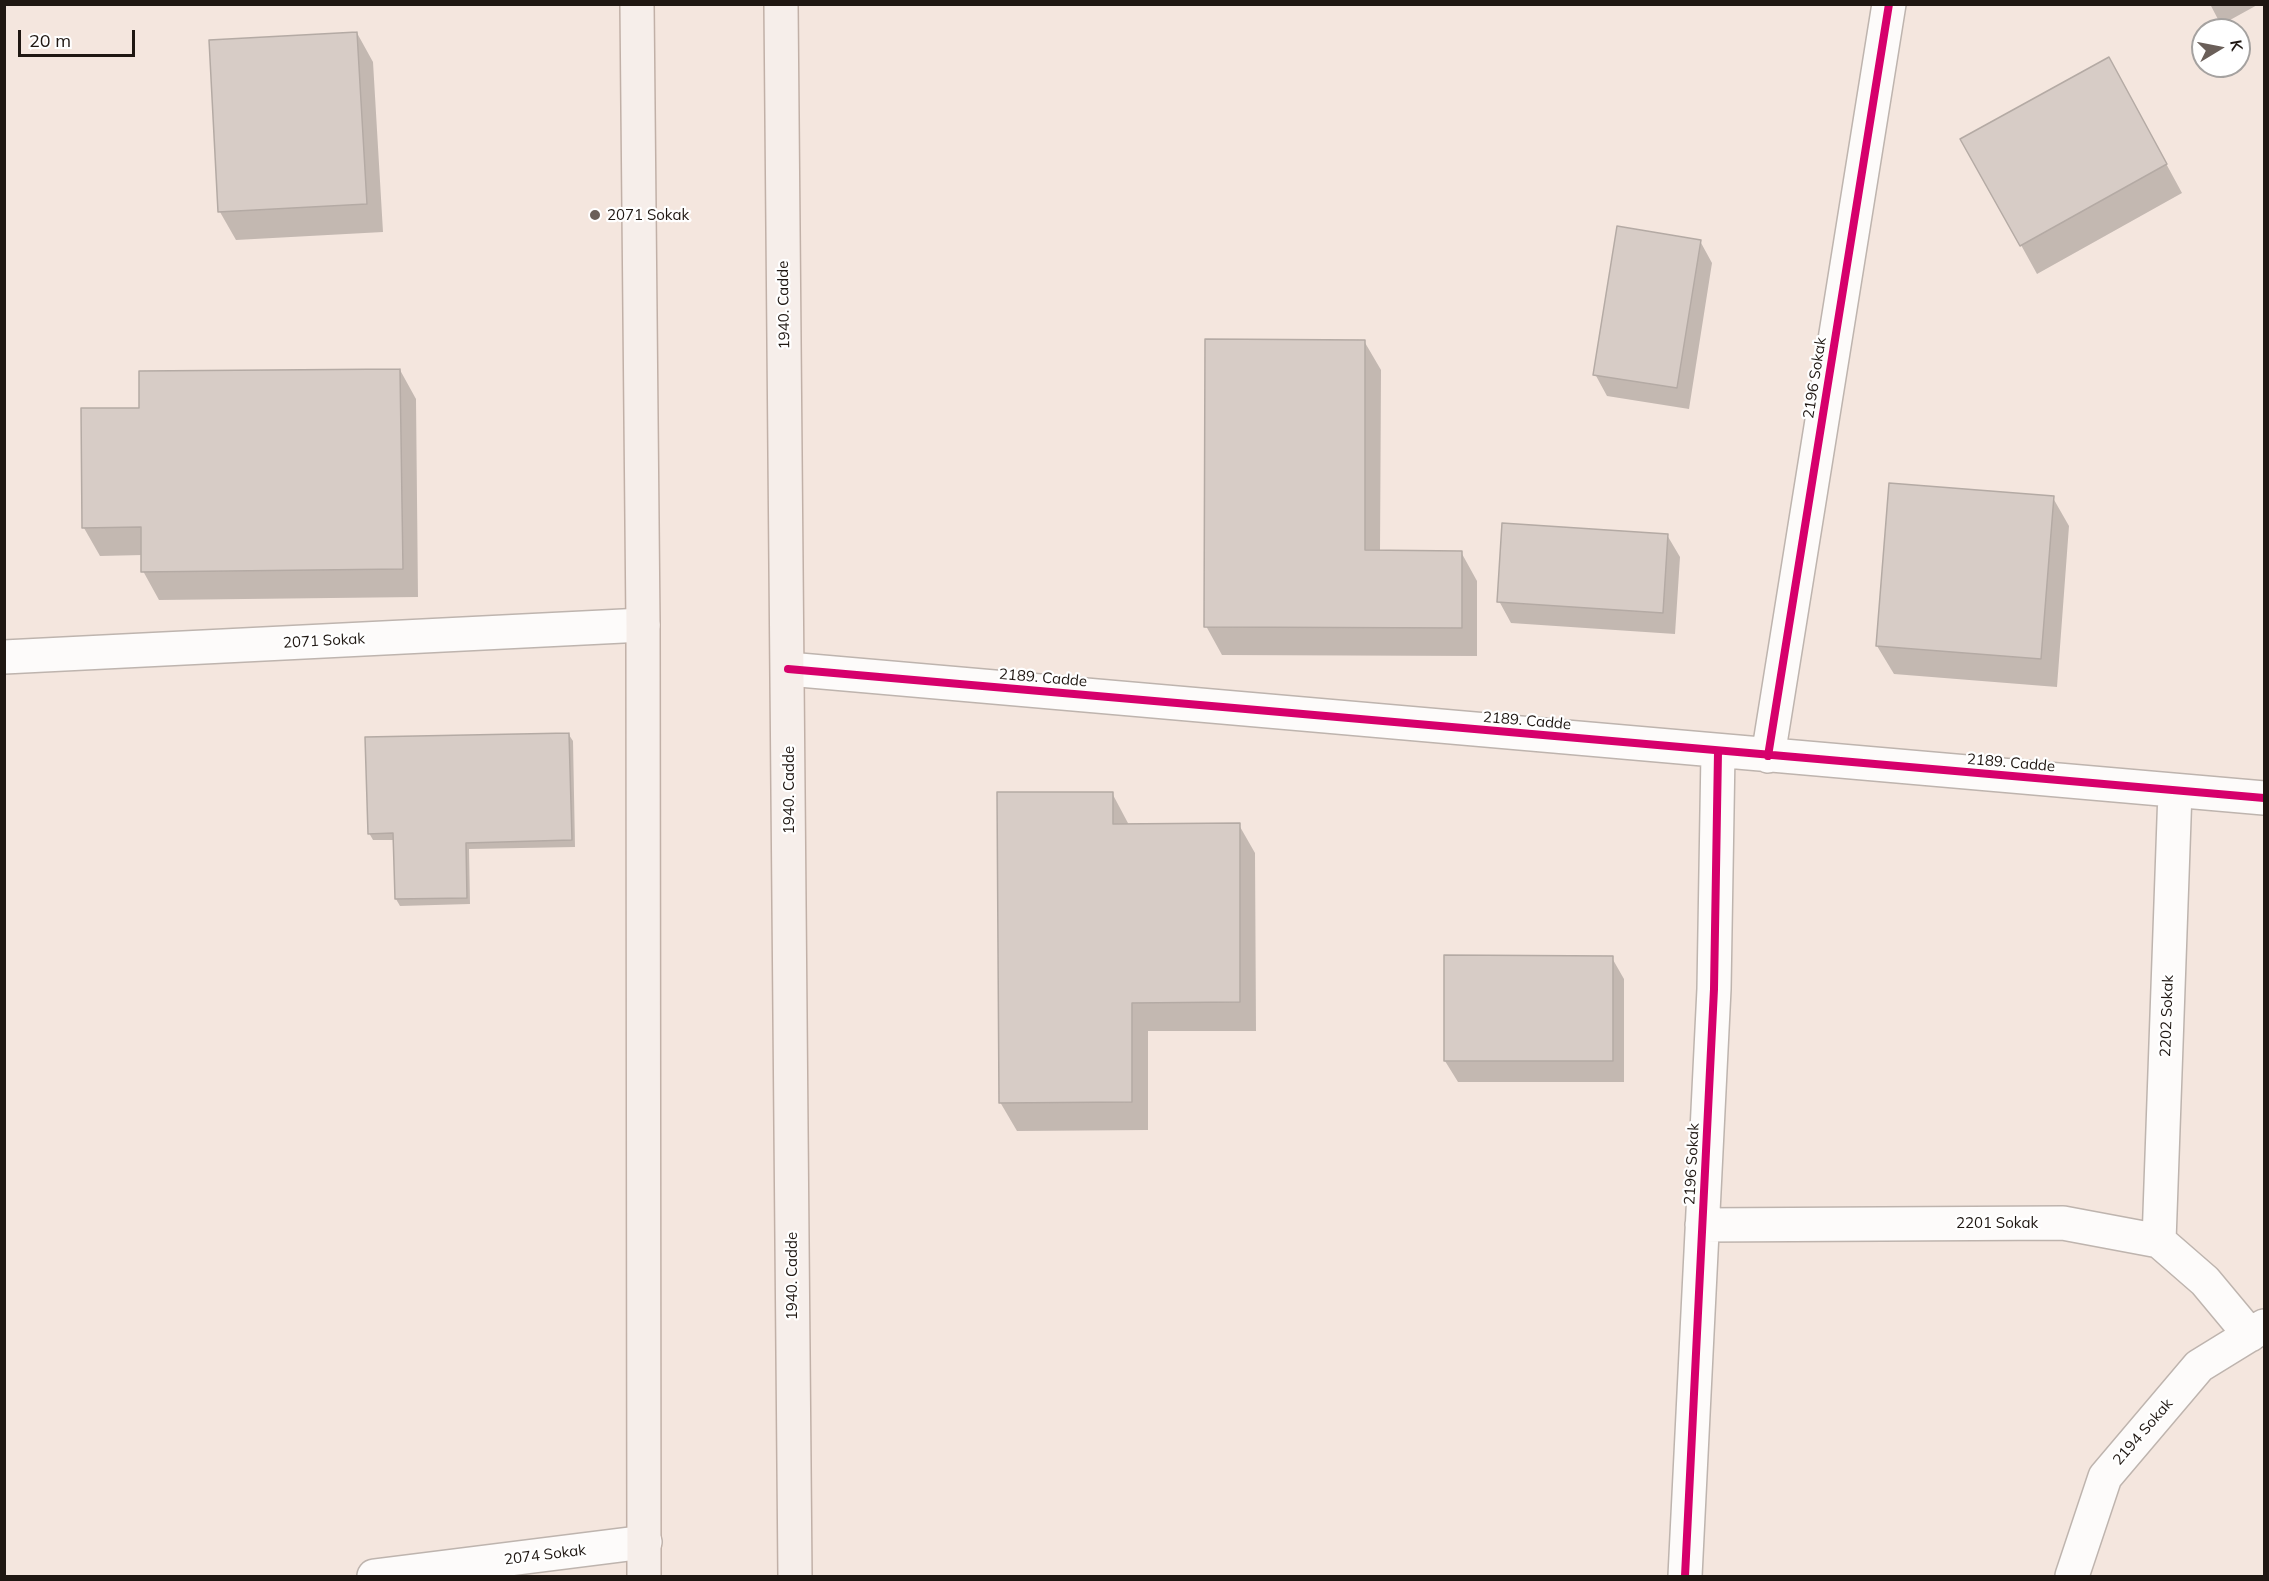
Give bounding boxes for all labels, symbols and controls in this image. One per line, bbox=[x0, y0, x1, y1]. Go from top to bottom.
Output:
scale bar bbox=[21, 18, 138, 56]
north arrow bbox=[2191, 18, 2251, 78]
text: 20 m bbox=[29, 29, 71, 52]
text: K bbox=[2226, 38, 2248, 52]
place label: 2071 Sokak bbox=[607, 206, 689, 224]
marker: 2071 Sokak bbox=[588, 208, 602, 222]
street label: 1940. Cadde bbox=[774, 261, 794, 349]
street label: 2196 Sokak bbox=[1800, 336, 1830, 420]
street label: 2071 Sokak bbox=[282, 630, 366, 652]
street label: 2189. Cadde bbox=[998, 665, 1088, 691]
street label: 2189. Cadde bbox=[1482, 708, 1572, 734]
street label: 1940. Cadde bbox=[780, 746, 798, 834]
street label: 2189. Cadde bbox=[1966, 750, 2056, 776]
street label: 2202 Sokak bbox=[2157, 975, 2177, 1057]
street label: 2196 Sokak bbox=[1681, 1122, 1703, 1206]
street label: 2201 Sokak bbox=[1956, 1214, 2038, 1232]
street label: 1940. Cadde bbox=[783, 1232, 801, 1320]
street label: 2194 Sokak bbox=[2109, 1395, 2177, 1469]
street label: 2074 Sokak bbox=[503, 1541, 587, 1569]

